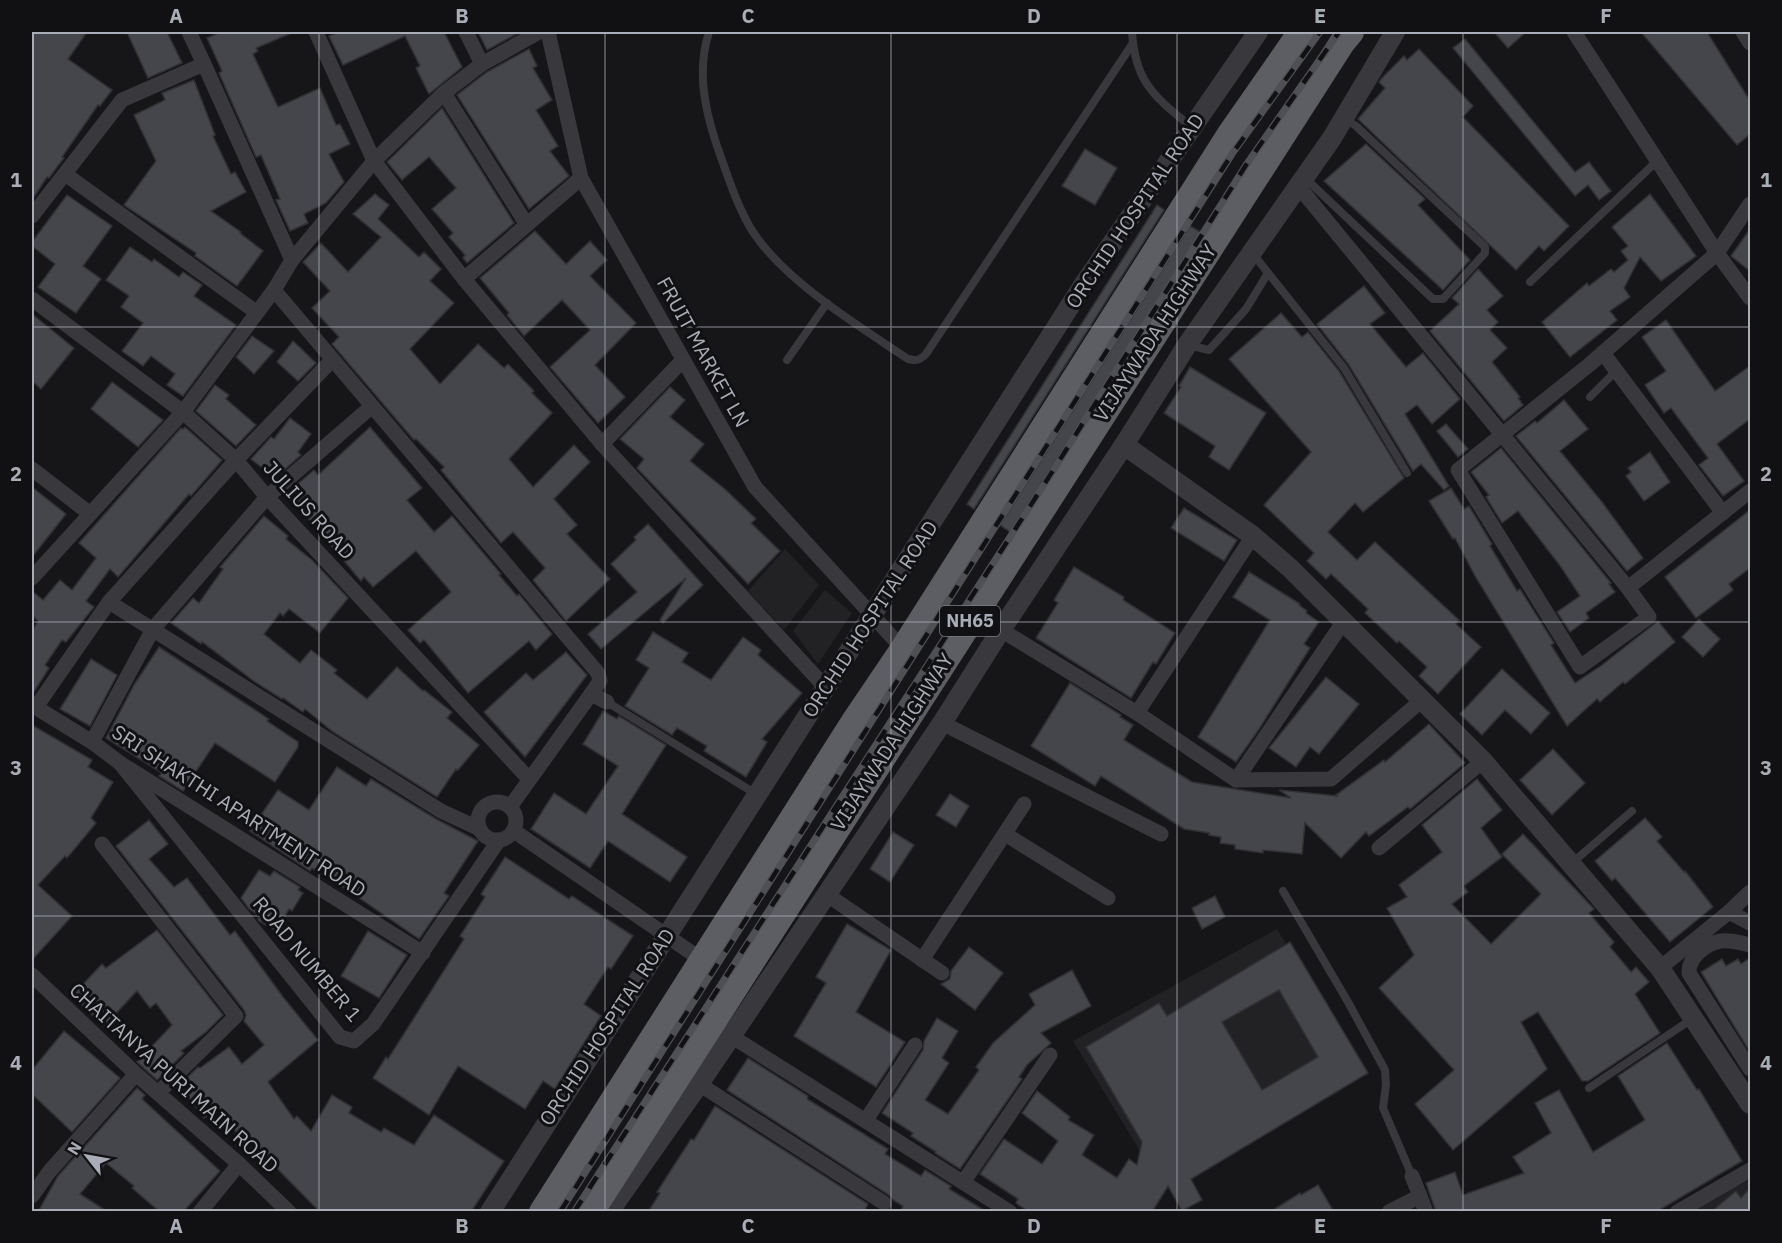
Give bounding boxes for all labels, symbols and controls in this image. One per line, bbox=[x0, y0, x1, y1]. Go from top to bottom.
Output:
text: A bbox=[169, 2, 183, 29]
text: B bbox=[455, 2, 469, 29]
text: C bbox=[741, 2, 755, 29]
text: D bbox=[1027, 2, 1041, 29]
text: E bbox=[1314, 2, 1326, 29]
text: F bbox=[1600, 2, 1612, 29]
street label: ORCHID HOSPITAL ROAD bbox=[1059, 108, 1210, 314]
text: 1 bbox=[10, 166, 22, 193]
text: 1 bbox=[1760, 166, 1772, 193]
street label: VIJAYWADA HIGHWAY bbox=[1087, 239, 1222, 427]
street label: FRUIT MARKET LN bbox=[651, 272, 756, 432]
street label: JULIUS ROAD bbox=[258, 454, 361, 565]
text: 2 bbox=[10, 460, 22, 487]
text: 2 bbox=[1760, 460, 1772, 487]
street label: ORCHID HOSPITAL ROAD bbox=[796, 515, 943, 722]
road number: NH65 bbox=[940, 606, 1000, 636]
street label: VIJAYWADA HIGHWAY bbox=[824, 648, 959, 836]
street label: SRI SHAKTHI APARTMENT ROAD bbox=[107, 718, 372, 903]
text: 3 bbox=[10, 754, 22, 781]
text: 3 bbox=[1760, 754, 1772, 781]
street label: ROAD NUMBER 1 bbox=[247, 890, 368, 1027]
street label: ORCHID HOSPITAL ROAD bbox=[533, 923, 680, 1130]
street label: CHAITANYA PURI MAIN ROAD bbox=[65, 978, 283, 1178]
text: 4 bbox=[10, 1049, 22, 1076]
text: 4 bbox=[1760, 1049, 1772, 1076]
north arrow bbox=[57, 1126, 117, 1186]
text: A bbox=[169, 1212, 183, 1239]
text: B bbox=[455, 1212, 469, 1239]
text: C bbox=[741, 1212, 755, 1239]
text: D bbox=[1027, 1212, 1041, 1239]
text: E bbox=[1314, 1212, 1326, 1239]
text: F bbox=[1600, 1212, 1612, 1239]

